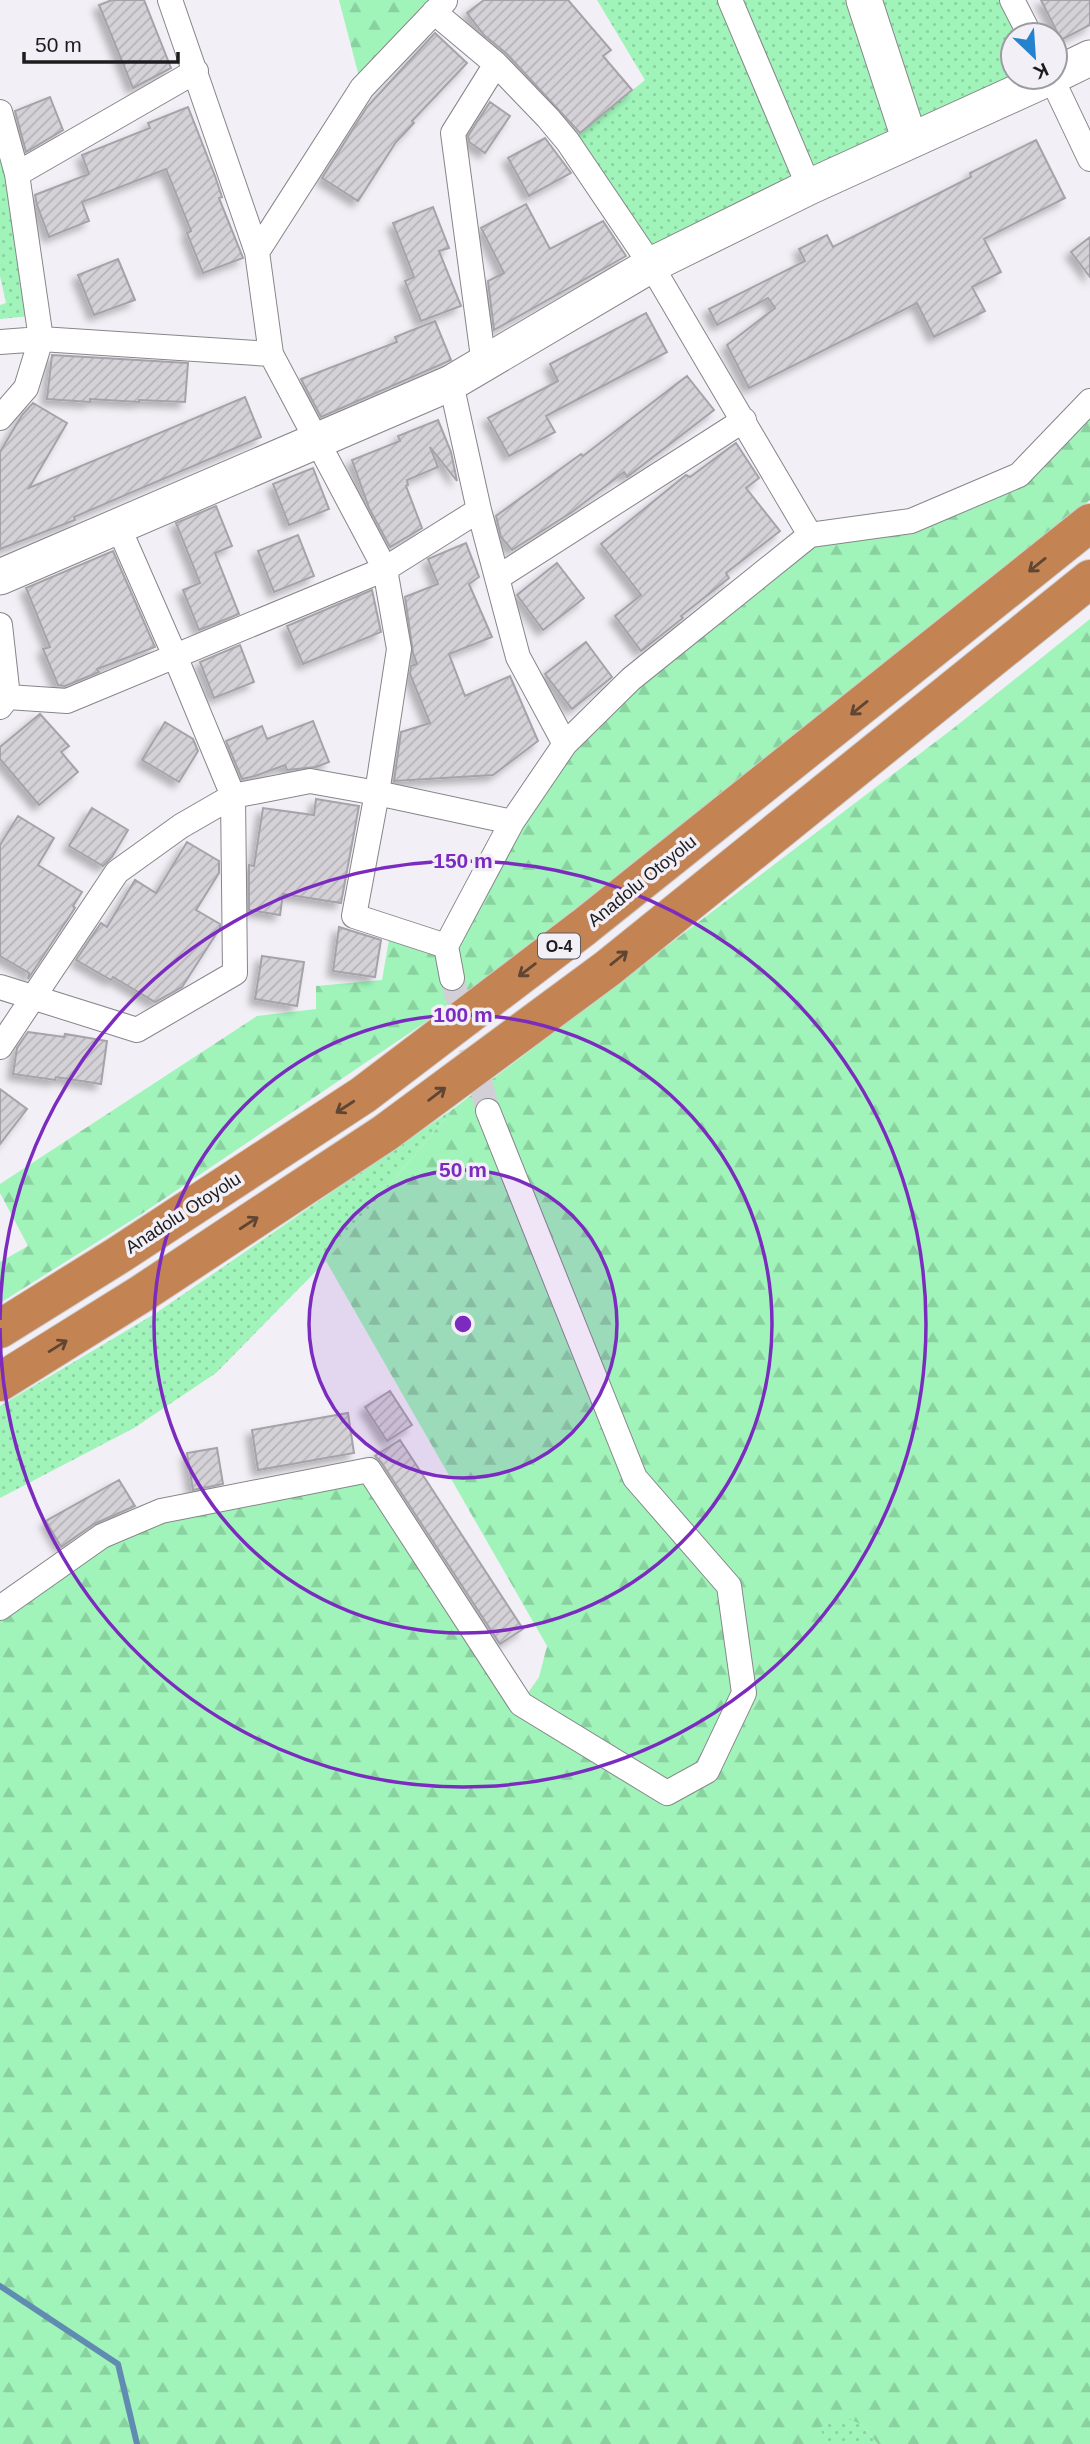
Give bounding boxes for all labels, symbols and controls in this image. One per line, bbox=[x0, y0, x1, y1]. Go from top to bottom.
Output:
scale bar bbox=[24, 21, 178, 65]
north arrow bbox=[999, 21, 1069, 91]
text: 50 m bbox=[35, 33, 82, 56]
text: K bbox=[1030, 59, 1052, 83]
one-way arrow bbox=[1028, 558, 1046, 573]
one-way arrow bbox=[851, 700, 869, 716]
street label: Anadolu Otoyolu bbox=[584, 831, 700, 931]
text: 150 m bbox=[433, 849, 493, 872]
road number: O-4 bbox=[538, 934, 580, 958]
one-way arrow bbox=[610, 951, 628, 966]
one-way arrow bbox=[518, 963, 537, 978]
text: 100 m bbox=[433, 1003, 493, 1026]
one-way arrow bbox=[427, 1087, 446, 1102]
one-way arrow bbox=[335, 1100, 355, 1114]
text: 50 m bbox=[439, 1158, 487, 1181]
street label: Anadolu Otoyolu bbox=[122, 1168, 244, 1258]
one-way arrow bbox=[239, 1216, 259, 1230]
centre of rings bbox=[451, 1312, 475, 1336]
one-way arrow bbox=[48, 1338, 67, 1353]

